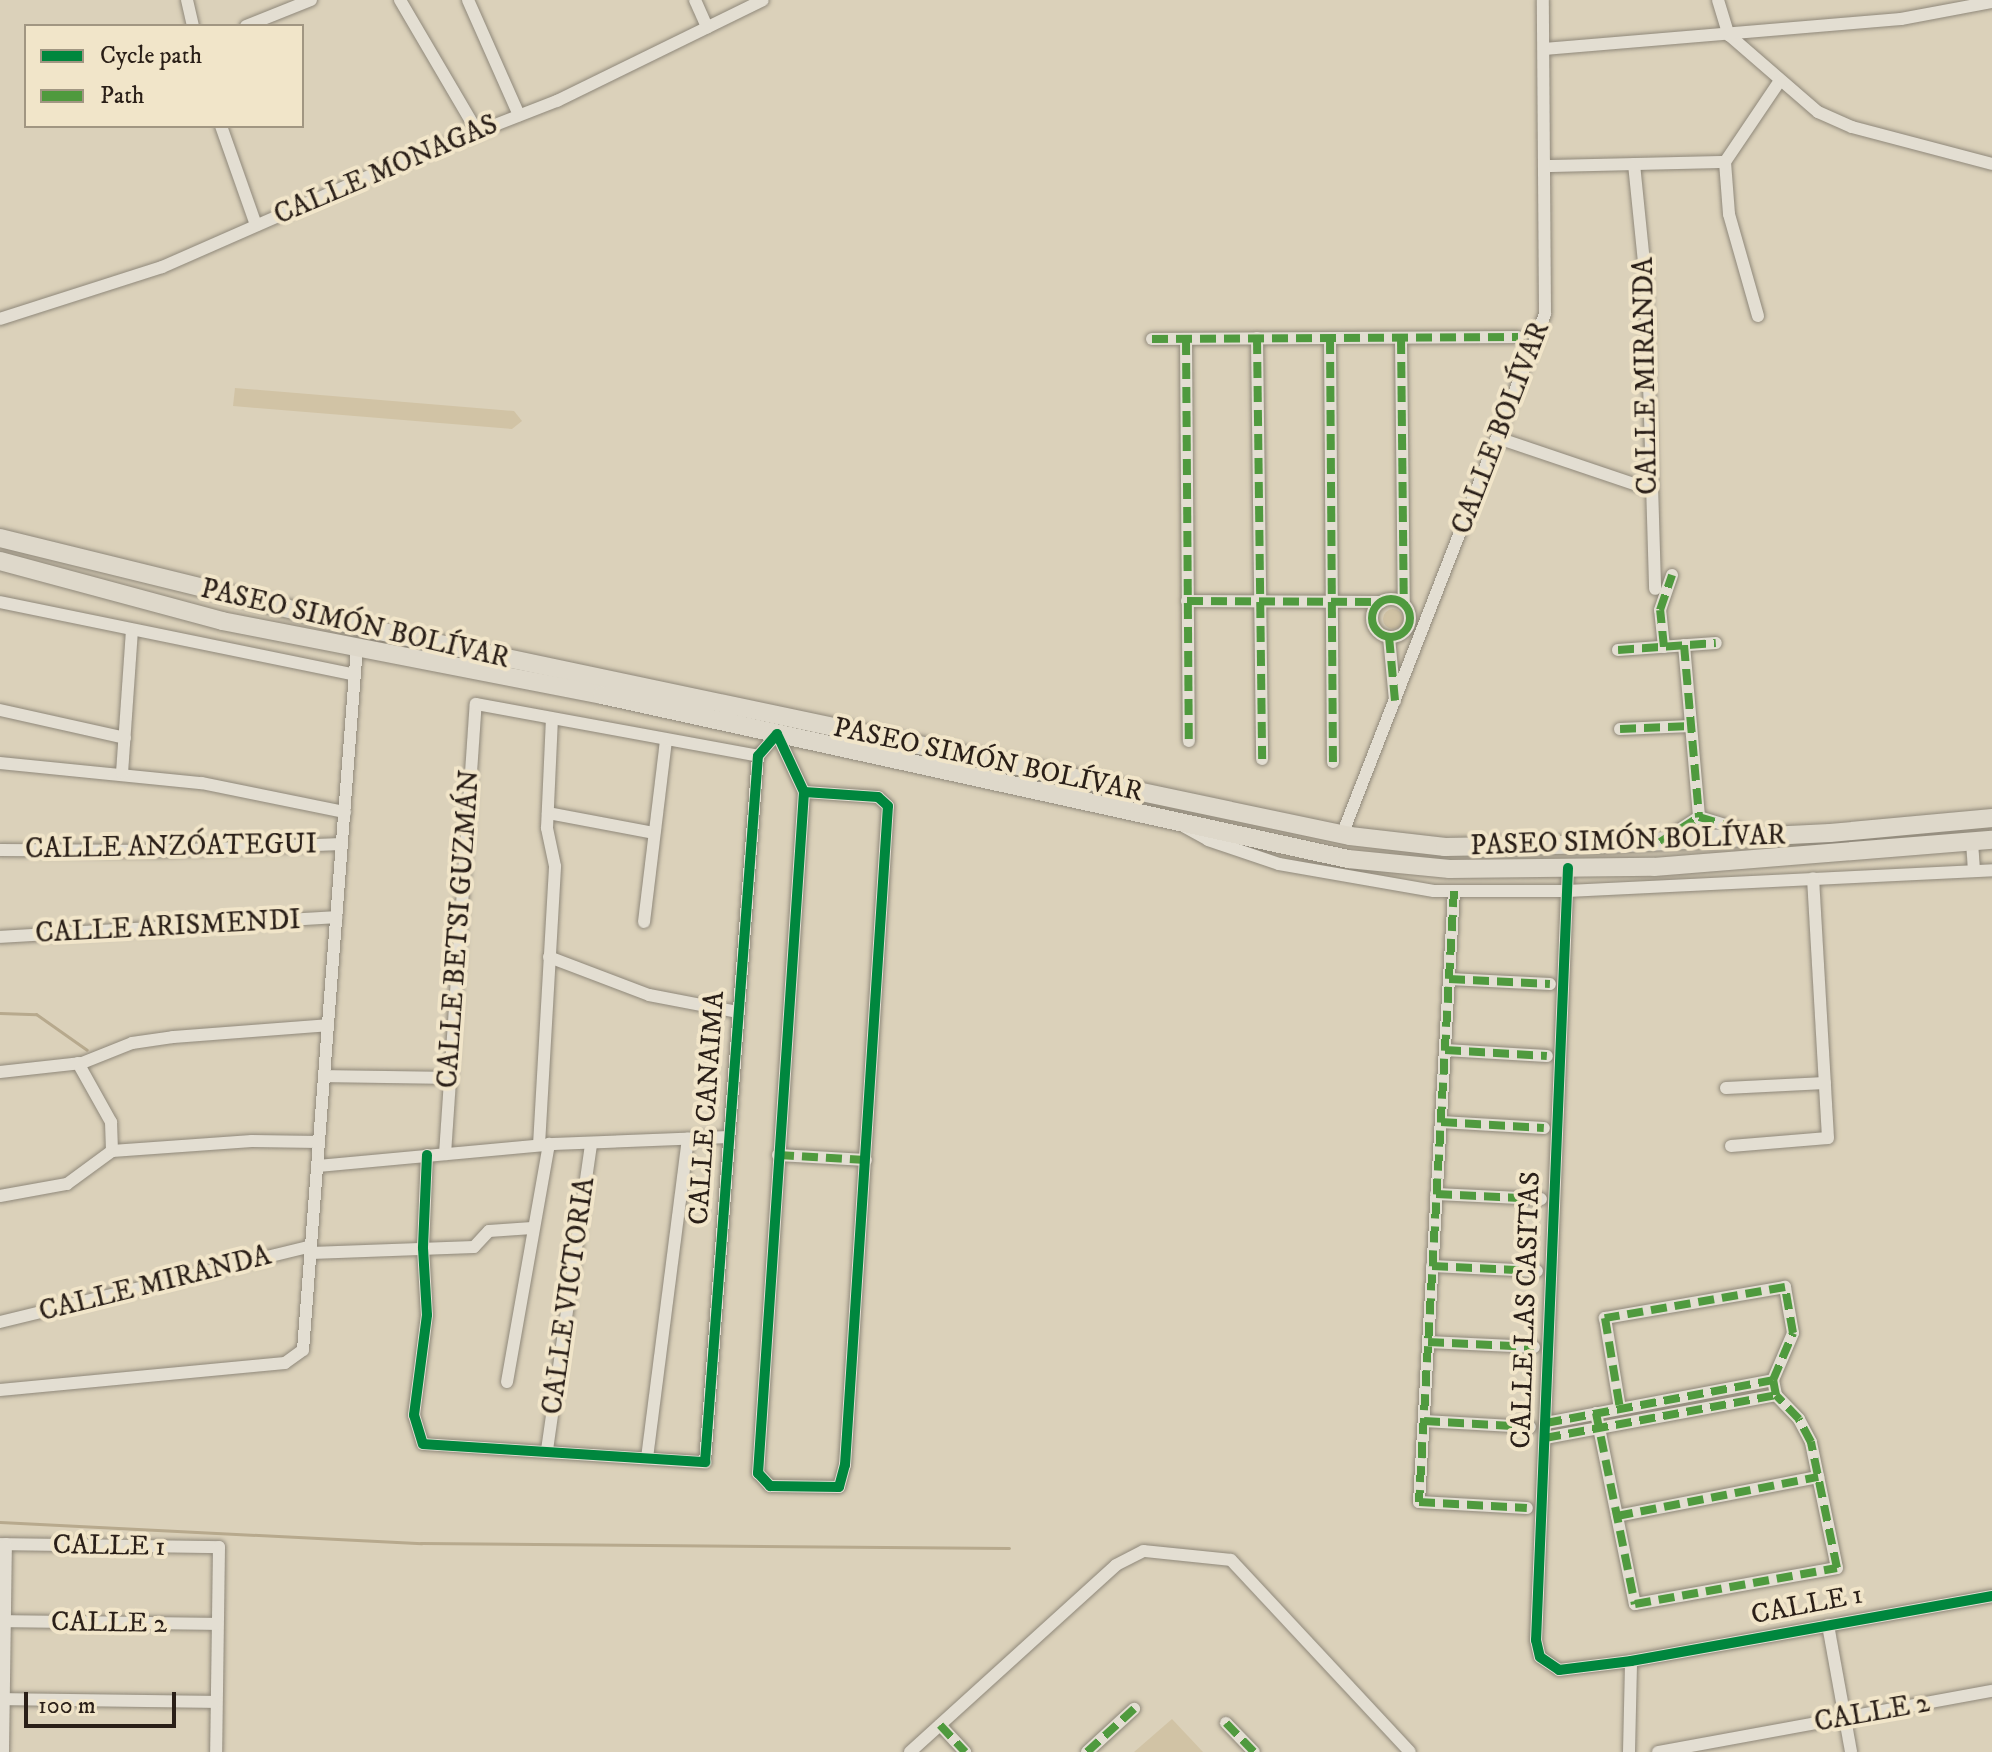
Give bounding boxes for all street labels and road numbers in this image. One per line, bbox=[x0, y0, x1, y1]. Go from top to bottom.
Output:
street label: CALLE MONAGAS bbox=[269, 108, 503, 232]
street label: CALLE MIRANDA bbox=[1627, 257, 1665, 495]
street label: CALLE BOLÍVAR bbox=[1445, 317, 1557, 539]
street label: PASEO SIMÓN BOLÍVAR bbox=[197, 572, 513, 676]
street label: PASEO SIMÓN BOLÍVAR bbox=[830, 711, 1146, 809]
street label: CALLE BETSI GUZMÁN bbox=[431, 769, 487, 1089]
street label: PASEO SIMÓN BOLÍVAR bbox=[1470, 819, 1786, 863]
street label: CALLE ANZÓATEGUI bbox=[25, 828, 317, 866]
street label: CALLE ARISMENDI bbox=[34, 903, 302, 951]
street label: CALLE CANAIMA bbox=[682, 990, 732, 1226]
street label: CALLE LAS CASITAS bbox=[1504, 1171, 1548, 1449]
street label: CALLE VICTORIA bbox=[536, 1175, 602, 1417]
street label: CALLE MIRANDA bbox=[36, 1239, 274, 1329]
street label: CALLE 1 bbox=[52, 1528, 166, 1564]
street label: CALLE 1 bbox=[1748, 1578, 1866, 1632]
street label: CALLE 2 bbox=[51, 1605, 167, 1641]
street label: CALLE 2 bbox=[1812, 1686, 1932, 1740]

